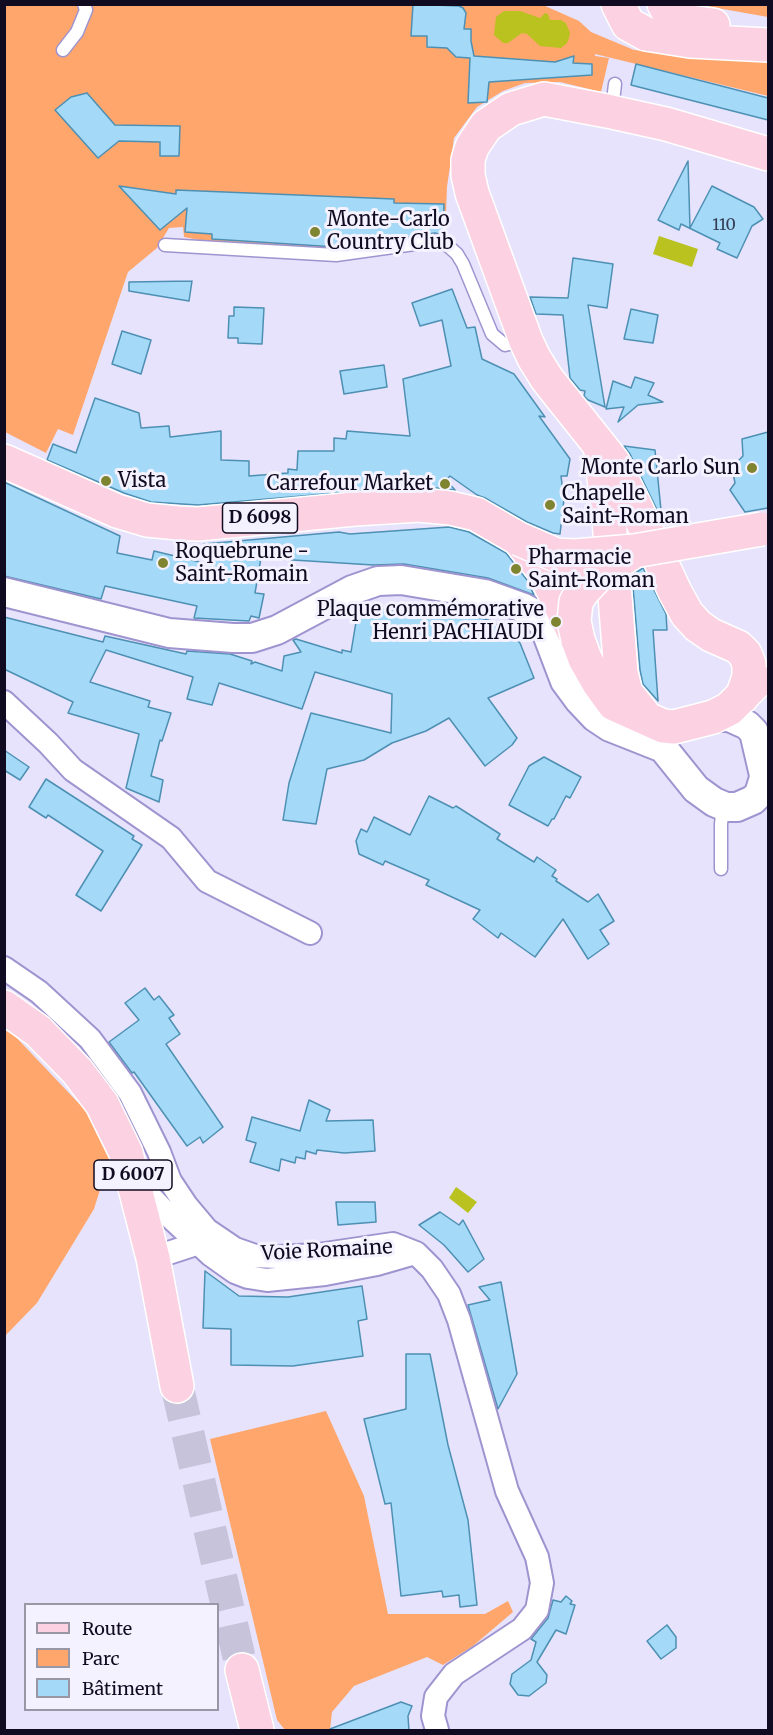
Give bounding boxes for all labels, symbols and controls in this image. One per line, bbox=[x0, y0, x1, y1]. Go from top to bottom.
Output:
place label: Monte-Carlo Country Club bbox=[327, 208, 454, 255]
house number: 110 bbox=[712, 215, 736, 235]
marker: Monte-Carlo Country Club bbox=[308, 225, 322, 239]
place label: Monte Carlo Sun bbox=[581, 456, 740, 480]
marker: Monte Carlo Sun bbox=[745, 461, 759, 475]
place label: Vista bbox=[118, 469, 166, 493]
place label: Carrefour Market bbox=[266, 472, 433, 496]
marker: Vista bbox=[99, 474, 113, 488]
marker: Carrefour Market bbox=[438, 477, 452, 491]
place label: Chapelle Saint-Roman bbox=[562, 482, 689, 529]
marker: Chapelle Saint-Roman bbox=[543, 498, 557, 512]
road number: D 6098 bbox=[222, 503, 298, 533]
place label: Roquebrune - Saint-Romain bbox=[175, 540, 309, 587]
place label: Pharmacie Saint-Roman bbox=[528, 546, 655, 593]
marker: Roquebrune - Saint-Romain bbox=[156, 556, 170, 570]
marker: Pharmacie Saint-Roman bbox=[509, 562, 523, 576]
place label: Plaque commémorative Henri PACHIAUDI bbox=[317, 598, 544, 645]
marker: Plaque commémorative Henri PACHIAUDI bbox=[549, 615, 563, 629]
road number: D 6007 bbox=[94, 1160, 172, 1190]
street label: Voie Romaine bbox=[261, 1236, 393, 1266]
legend bbox=[24, 1603, 219, 1711]
text: Route bbox=[82, 1617, 132, 1640]
text: Parc bbox=[82, 1647, 120, 1670]
text: Bâtiment bbox=[82, 1677, 163, 1700]

